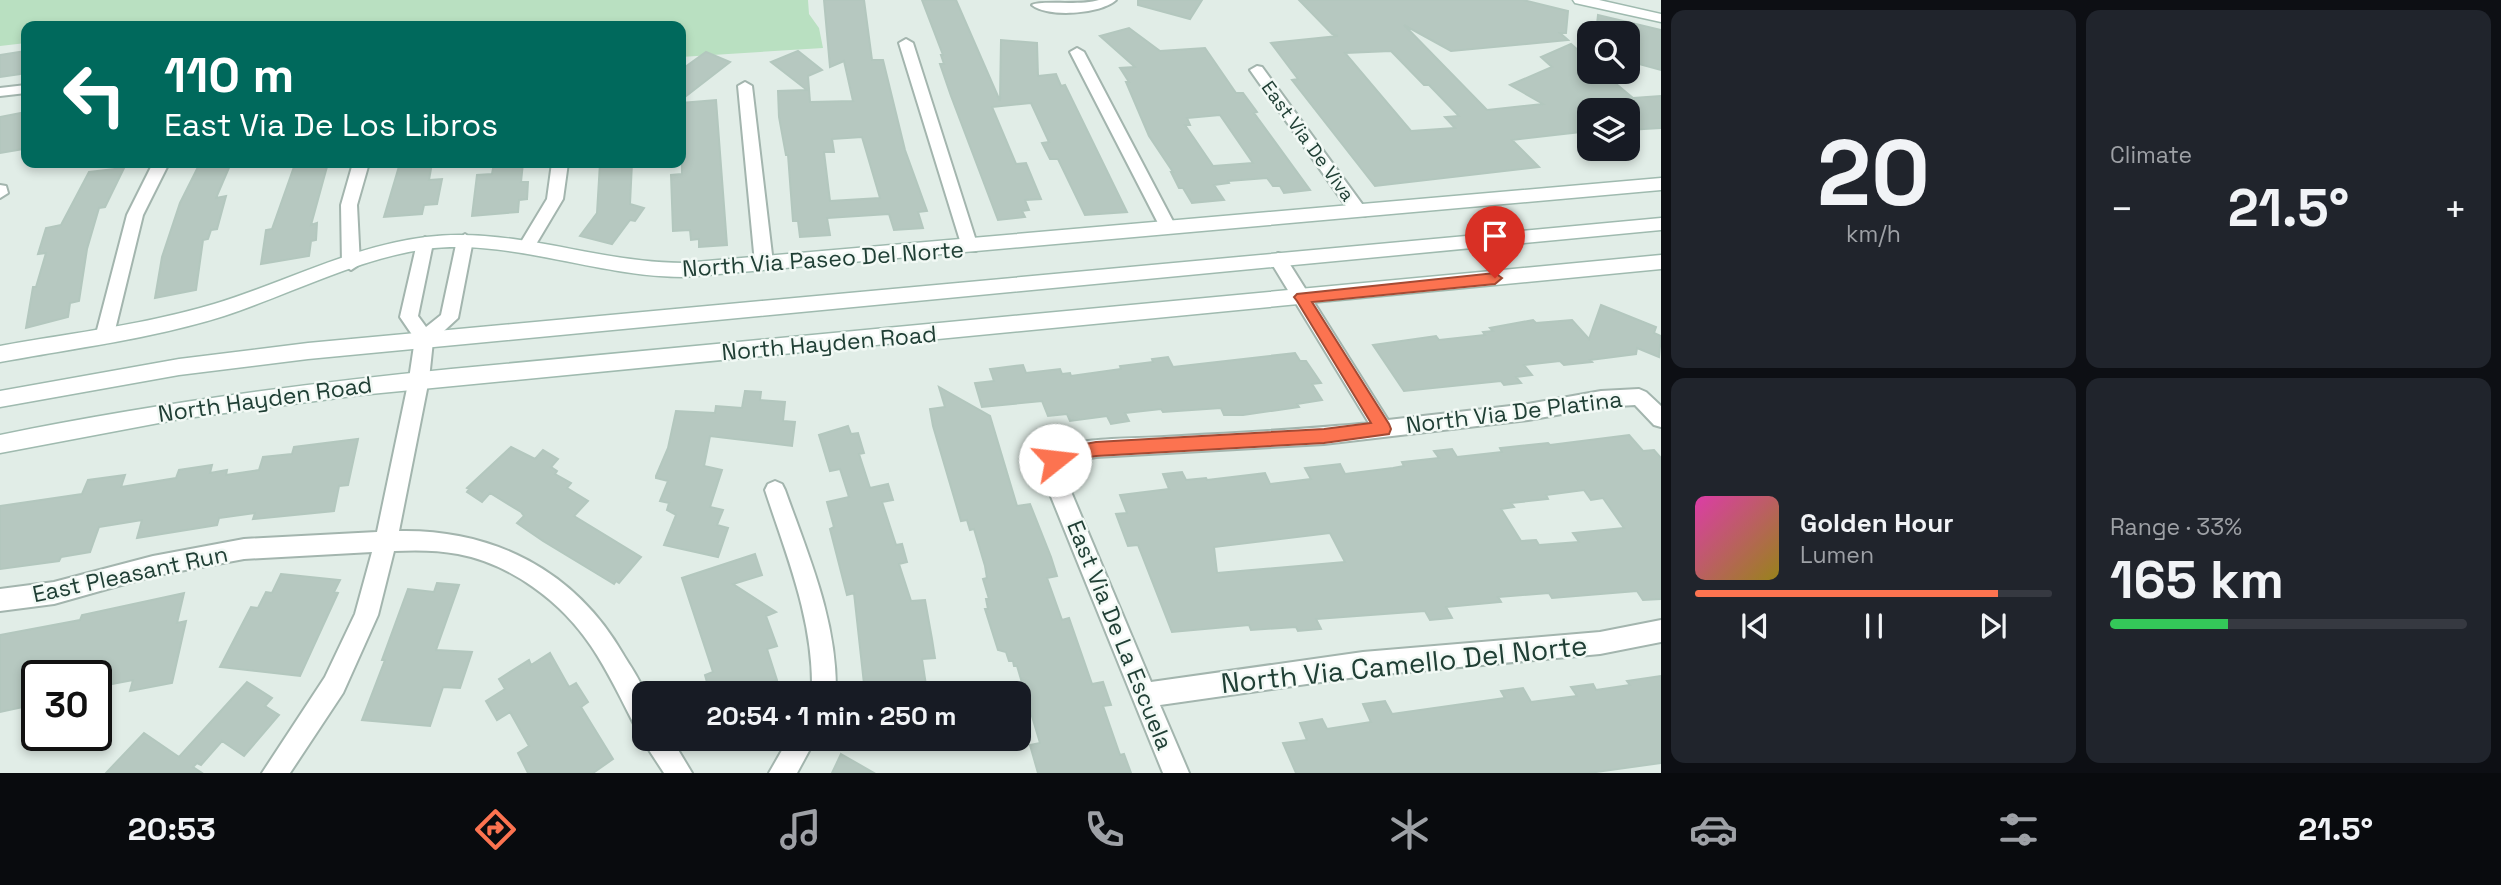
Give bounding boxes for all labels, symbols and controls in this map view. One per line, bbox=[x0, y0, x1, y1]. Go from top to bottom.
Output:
map controls bbox=[1577, 21, 1640, 161]
button: search bbox=[1577, 21, 1640, 84]
text: 110 m bbox=[164, 44, 294, 106]
icon: left bbox=[49, 49, 140, 140]
street label: East Via De Viva bbox=[1256, 76, 1360, 206]
button: layers bbox=[1577, 98, 1640, 161]
text: East Via De Los Libros bbox=[164, 105, 498, 145]
text: 20 bbox=[1817, 115, 1930, 232]
text: Climate bbox=[2110, 140, 2192, 170]
text: 21.5° bbox=[2228, 175, 2349, 241]
text: − bbox=[2110, 185, 2134, 233]
text: + bbox=[2443, 185, 2467, 233]
pin bbox=[1465, 206, 1525, 278]
icon: arrive bbox=[1476, 217, 1514, 255]
text: km/h bbox=[1846, 219, 1901, 249]
street label: North Via Paseo Del Norte bbox=[681, 234, 965, 284]
street label: North Hayden Road bbox=[720, 319, 938, 367]
street label: North Hayden Road bbox=[156, 369, 374, 429]
street label: North Via De Platina bbox=[1404, 384, 1624, 440]
position arrow bbox=[1018, 423, 1092, 497]
text: Golden Hour bbox=[1800, 506, 1954, 540]
text: Range · 33% bbox=[2110, 512, 2242, 542]
street label: East Via De La Escuela bbox=[1060, 516, 1180, 754]
street label: East Pleasant Run bbox=[30, 539, 230, 609]
text: Lumen bbox=[1800, 540, 1874, 570]
text: 165 km bbox=[2110, 547, 2284, 613]
icon: previous bbox=[1736, 607, 1774, 645]
icon: pause bbox=[1855, 607, 1893, 645]
icon: next bbox=[1974, 607, 2012, 645]
street label: North Via Camello Del Norte bbox=[1219, 627, 1589, 701]
speed limit sign: 30 bbox=[21, 660, 112, 751]
text: 20:54 · 1 min · 250 m bbox=[706, 699, 957, 733]
icon: directions bbox=[471, 805, 520, 854]
icon: music bbox=[776, 805, 825, 854]
icon: phone bbox=[1080, 805, 1129, 854]
icon: climate bbox=[1385, 805, 1434, 854]
icon: car bbox=[1689, 805, 1738, 854]
icon: filters bbox=[1994, 805, 2043, 854]
text: 20:53 bbox=[128, 809, 216, 849]
text: 21.5° bbox=[2298, 809, 2373, 849]

